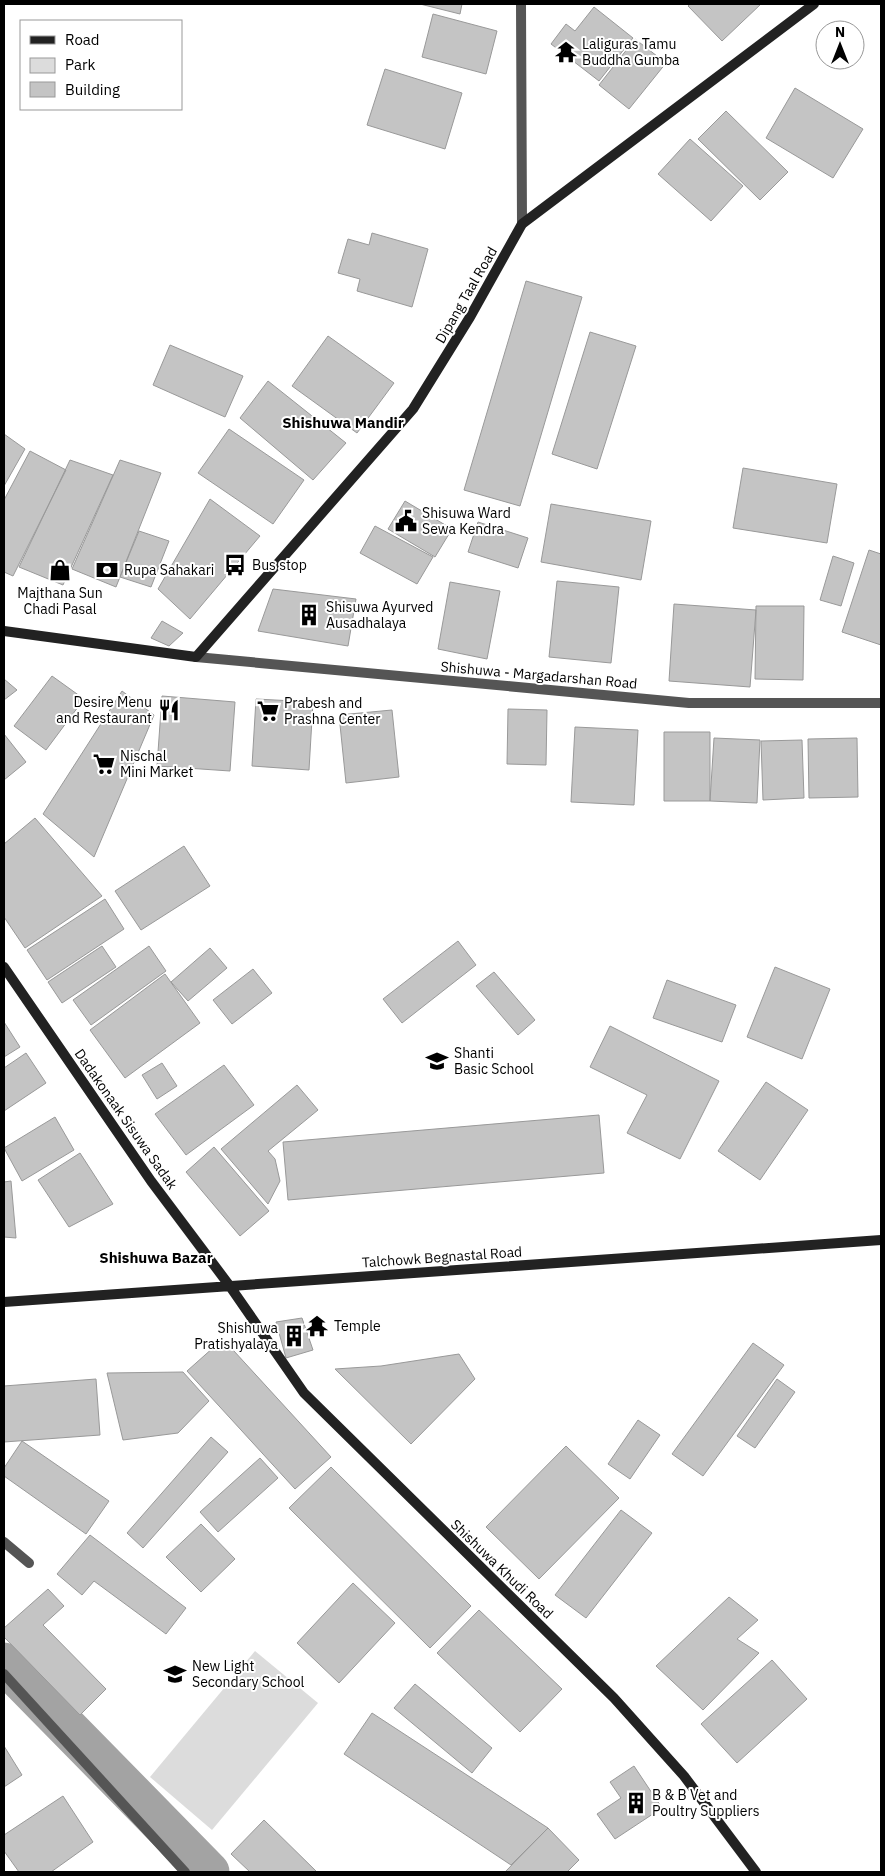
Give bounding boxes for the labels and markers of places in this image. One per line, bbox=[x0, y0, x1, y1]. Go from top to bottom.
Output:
place label: Laliguras Tamu Buddha Gumba bbox=[582, 35, 680, 69]
temple icon: Laliguras Tamu Buddha Gumba bbox=[553, 39, 579, 65]
place label: Shisuwa Ward Sewa Kendra bbox=[422, 504, 511, 538]
public building icon: Shisuwa Ward Sewa Kendra bbox=[393, 508, 419, 534]
bus stop icon: Bus stop bbox=[222, 552, 248, 578]
place label: Bus stop bbox=[252, 556, 307, 574]
shop icon: Majthana Sun Chadi Pasal bbox=[47, 557, 73, 583]
bank icon: Rupa Sahakari bbox=[94, 557, 120, 583]
place label: Rupa Sahakari bbox=[124, 561, 214, 579]
place label: Majthana Sun Chadi Pasal bbox=[17, 584, 103, 618]
place label: Shisuwa Ayurved Ausadhalaya bbox=[326, 598, 433, 632]
building icon: Shisuwa Ayurved Ausadhalaya bbox=[296, 602, 322, 628]
place label: Desire Menu and Restaurant bbox=[56, 693, 152, 727]
place label: Prabesh and Prashna Center bbox=[284, 694, 380, 728]
restaurant icon: Desire Menu and Restaurant bbox=[156, 697, 182, 723]
supermarket icon: Prabesh and Prashna Center bbox=[255, 698, 281, 724]
place label: Nischal Mini Market bbox=[120, 747, 193, 781]
supermarket icon: Nischal Mini Market bbox=[91, 751, 117, 777]
place label: Shanti Basic School bbox=[454, 1044, 534, 1078]
school or university icon: Shanti Basic School bbox=[424, 1048, 450, 1074]
temple icon: Temple bbox=[304, 1313, 330, 1339]
place label: Temple bbox=[334, 1317, 381, 1335]
place label: Shishuwa Pratishyalaya bbox=[194, 1319, 279, 1353]
building icon: Shishuwa Pratishyalaya bbox=[281, 1323, 307, 1349]
place label: New Light Secondary School bbox=[192, 1657, 305, 1691]
school or university icon: New Light Secondary School bbox=[162, 1661, 188, 1687]
place label: B & B Vet and Poultry Suppliers bbox=[652, 1786, 760, 1820]
building icon: B & B Vet and Poultry Suppliers bbox=[623, 1790, 649, 1816]

